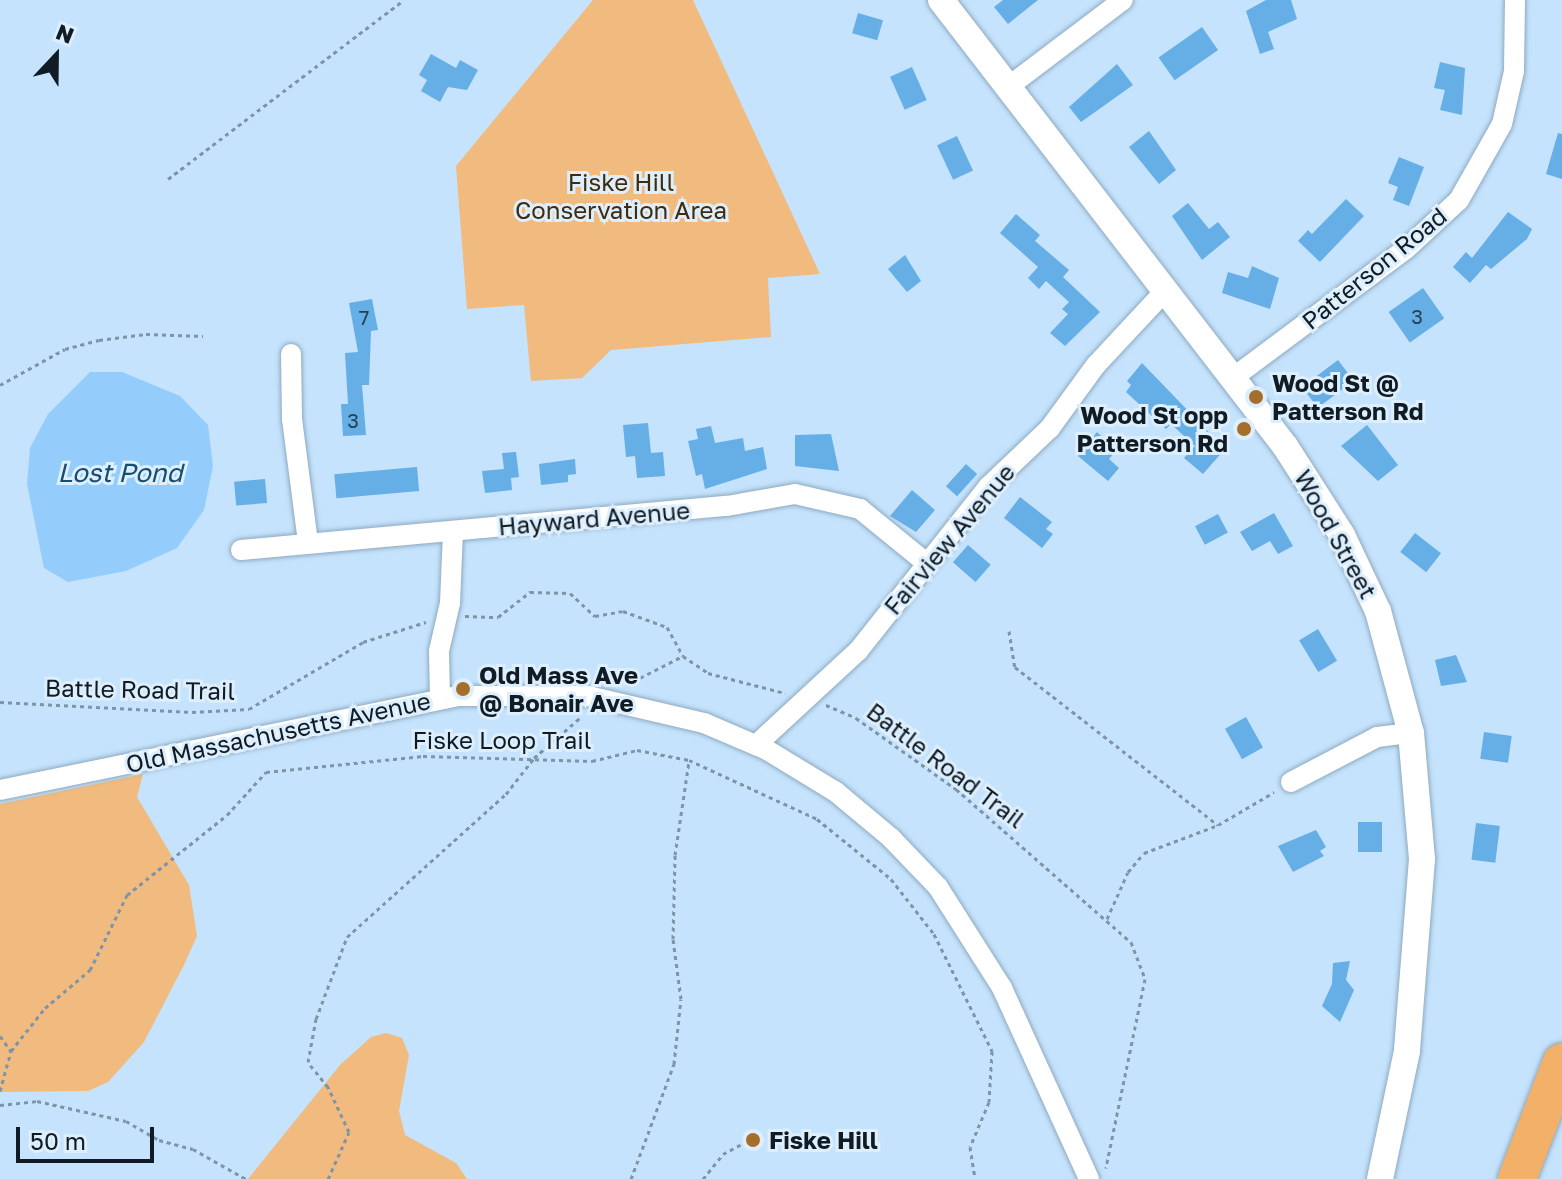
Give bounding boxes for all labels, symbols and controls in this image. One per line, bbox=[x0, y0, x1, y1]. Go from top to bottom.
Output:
north arrow bbox=[16, 16, 96, 96]
text: N bbox=[52, 18, 78, 49]
park label: Fiske Hill Conservation Area bbox=[515, 168, 727, 224]
street label: Patterson Road bbox=[1296, 201, 1452, 335]
house number: 3 bbox=[1411, 304, 1423, 328]
house number: 7 bbox=[359, 305, 369, 329]
place label: Wood St @ Patterson Rd bbox=[1272, 369, 1424, 425]
marker: Wood St @ Patterson Rd bbox=[1247, 388, 1265, 406]
place label: Wood St opp Patterson Rd bbox=[1076, 401, 1228, 457]
house number: 3 bbox=[347, 408, 359, 432]
marker: Wood St opp Patterson Rd bbox=[1235, 420, 1253, 438]
water label: Lost Pond bbox=[57, 457, 183, 489]
street label: Fairview Avenue bbox=[878, 458, 1020, 620]
street label: Wood Street bbox=[1289, 465, 1383, 603]
street label: Hayward Avenue bbox=[497, 495, 691, 541]
place label: Old Mass Ave @ Bonair Ave bbox=[479, 661, 638, 717]
street label: Battle Road Trail bbox=[45, 673, 235, 705]
marker: Old Mass Ave @ Bonair Ave bbox=[454, 680, 472, 698]
street label: Old Massachusetts Avenue bbox=[123, 686, 433, 778]
street label: Battle Road Trail bbox=[861, 696, 1031, 834]
street label: Fiske Loop Trail bbox=[413, 726, 591, 754]
scale bar bbox=[20, 1111, 158, 1161]
text: 50 m bbox=[30, 1126, 86, 1155]
place label: Fiske Hill bbox=[769, 1126, 878, 1154]
marker: Fiske Hill bbox=[744, 1131, 762, 1149]

